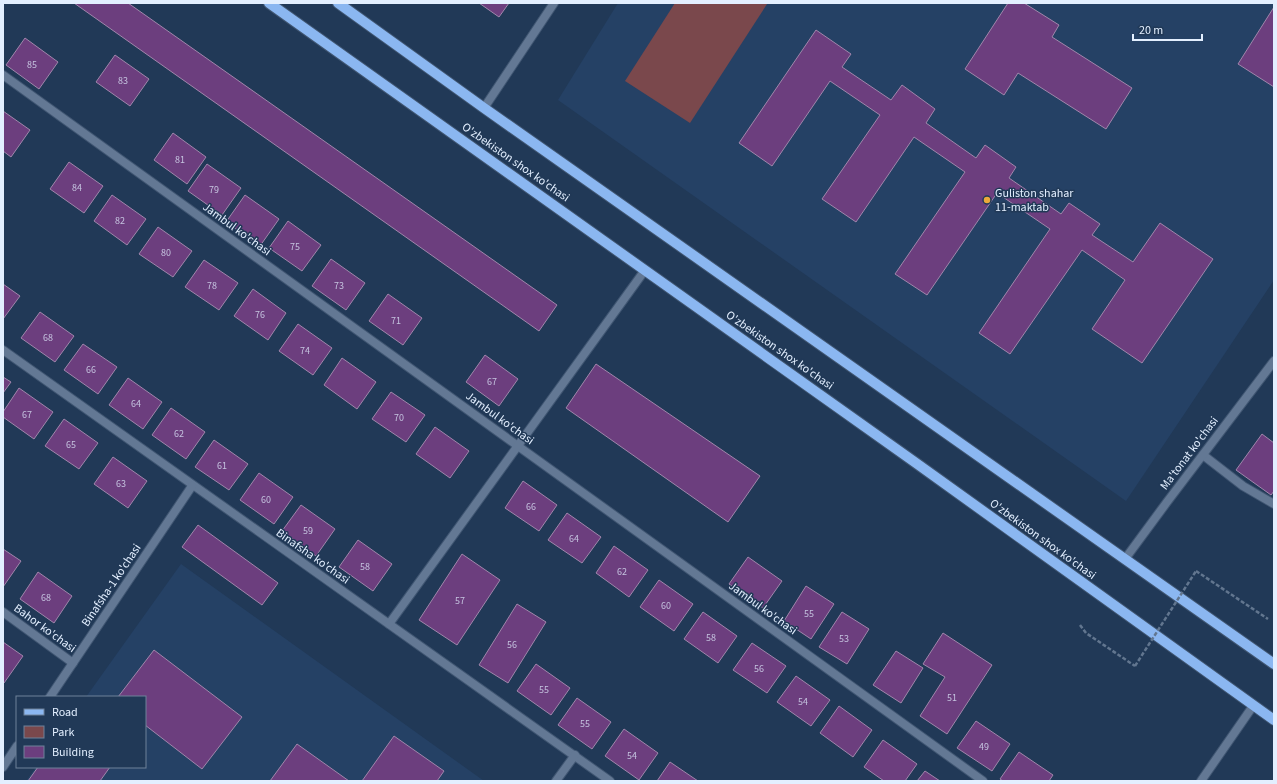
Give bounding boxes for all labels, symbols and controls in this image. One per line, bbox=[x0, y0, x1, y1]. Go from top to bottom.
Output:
scale bar bbox=[1133, 16, 1202, 42]
text: 20 m bbox=[1139, 22, 1163, 39]
house number: 85 bbox=[27, 58, 37, 72]
house number: 83 bbox=[118, 74, 128, 88]
street label: O'zbekiston shox ko'chasi bbox=[458, 119, 573, 206]
house number: 81 bbox=[175, 153, 185, 167]
house number: 84 bbox=[72, 181, 82, 195]
house number: 79 bbox=[209, 183, 219, 197]
place label: Guliston shahar 11-maktab bbox=[995, 185, 1074, 216]
marker: Guliston shahar 11-maktab bbox=[982, 195, 992, 205]
street label: Jambul ko'chasi bbox=[199, 199, 274, 260]
house number: 82 bbox=[115, 214, 125, 228]
house number: 75 bbox=[290, 240, 300, 254]
house number: 80 bbox=[161, 246, 171, 260]
house number: 78 bbox=[207, 279, 217, 293]
house number: 73 bbox=[334, 279, 344, 293]
street label: O'zbekiston shox ko'chasi bbox=[722, 307, 837, 394]
house number: 76 bbox=[255, 308, 265, 322]
house number: 71 bbox=[391, 314, 401, 328]
house number: 68 bbox=[43, 331, 53, 345]
house number: 74 bbox=[300, 344, 310, 358]
house number: 66 bbox=[86, 363, 96, 377]
house number: 67 bbox=[487, 375, 497, 389]
street label: Jambul ko'chasi bbox=[462, 388, 537, 449]
house number: 64 bbox=[131, 397, 141, 411]
house number: 67 bbox=[22, 408, 32, 422]
house number: 70 bbox=[394, 411, 404, 425]
street label: Ma'tonat ko'chasi bbox=[1156, 413, 1223, 493]
house number: 62 bbox=[174, 427, 184, 441]
house number: 65 bbox=[66, 438, 76, 452]
house number: 61 bbox=[217, 459, 227, 473]
house number: 63 bbox=[116, 477, 126, 491]
house number: 60 bbox=[261, 493, 271, 507]
street label: O'zbekiston shox ko'chasi bbox=[986, 495, 1099, 584]
house number: 66 bbox=[526, 500, 536, 514]
house number: 59 bbox=[303, 524, 313, 538]
street label: Binafsha ko'chasi bbox=[272, 525, 353, 588]
house number: 64 bbox=[569, 532, 579, 546]
street label: Binafsha-1 ko'chasi bbox=[77, 541, 145, 630]
house number: 58 bbox=[360, 560, 370, 574]
house number: 62 bbox=[617, 565, 627, 579]
street label: Jambul ko'chasi bbox=[725, 578, 800, 639]
house number: 68 bbox=[41, 591, 51, 605]
house number: 57 bbox=[455, 594, 465, 608]
house number: 60 bbox=[661, 599, 671, 613]
street label: Bahor ko'chasi bbox=[10, 600, 79, 657]
house number: 55 bbox=[804, 607, 814, 621]
house number: 58 bbox=[706, 631, 716, 645]
house number: 53 bbox=[839, 632, 849, 646]
house number: 56 bbox=[507, 638, 517, 652]
house number: 56 bbox=[754, 662, 764, 676]
house number: 55 bbox=[539, 683, 549, 697]
house number: 51 bbox=[947, 691, 957, 705]
house number: 54 bbox=[798, 695, 808, 709]
legend bbox=[16, 696, 146, 768]
text: Road bbox=[52, 704, 78, 721]
house number: 55 bbox=[580, 717, 590, 731]
text: Park bbox=[52, 724, 74, 741]
house number: 49 bbox=[979, 740, 989, 754]
text: Building bbox=[52, 744, 94, 761]
house number: 54 bbox=[627, 749, 637, 763]

